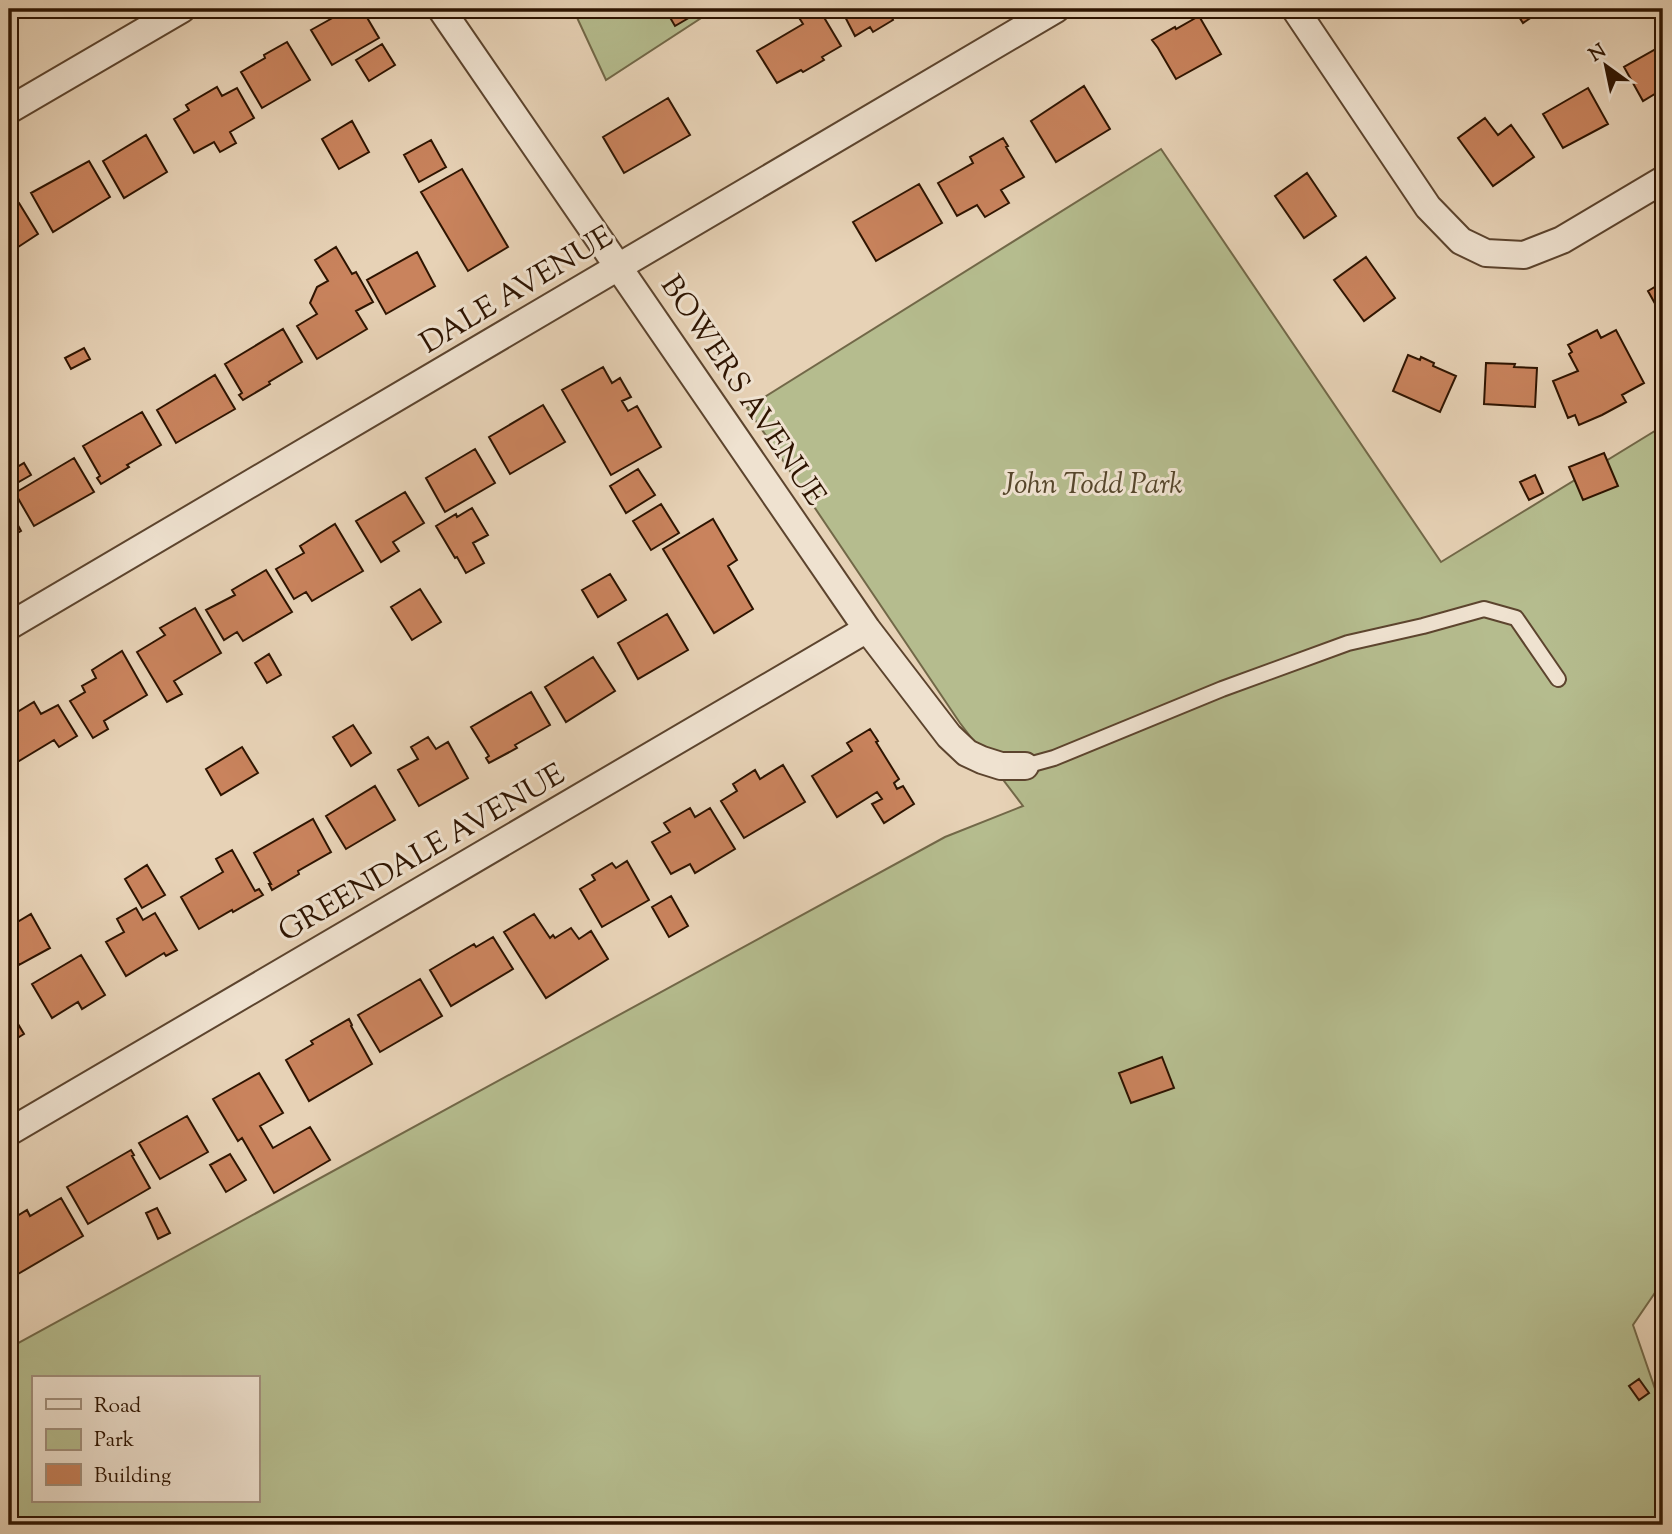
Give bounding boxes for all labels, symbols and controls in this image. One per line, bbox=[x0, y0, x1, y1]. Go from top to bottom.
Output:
north arrow bbox=[1570, 32, 1640, 102]
text: N bbox=[1584, 38, 1612, 69]
street label: DALE AVENUE bbox=[413, 217, 622, 366]
street label: BOWERS AVENUE bbox=[649, 268, 835, 515]
park label: John Todd Park bbox=[1002, 464, 1183, 507]
street label: GREENDALE AVENUE bbox=[271, 754, 574, 954]
legend bbox=[32, 1376, 259, 1502]
text: Road bbox=[94, 1392, 141, 1422]
text: Park bbox=[94, 1426, 135, 1456]
text: Building bbox=[94, 1462, 171, 1492]

